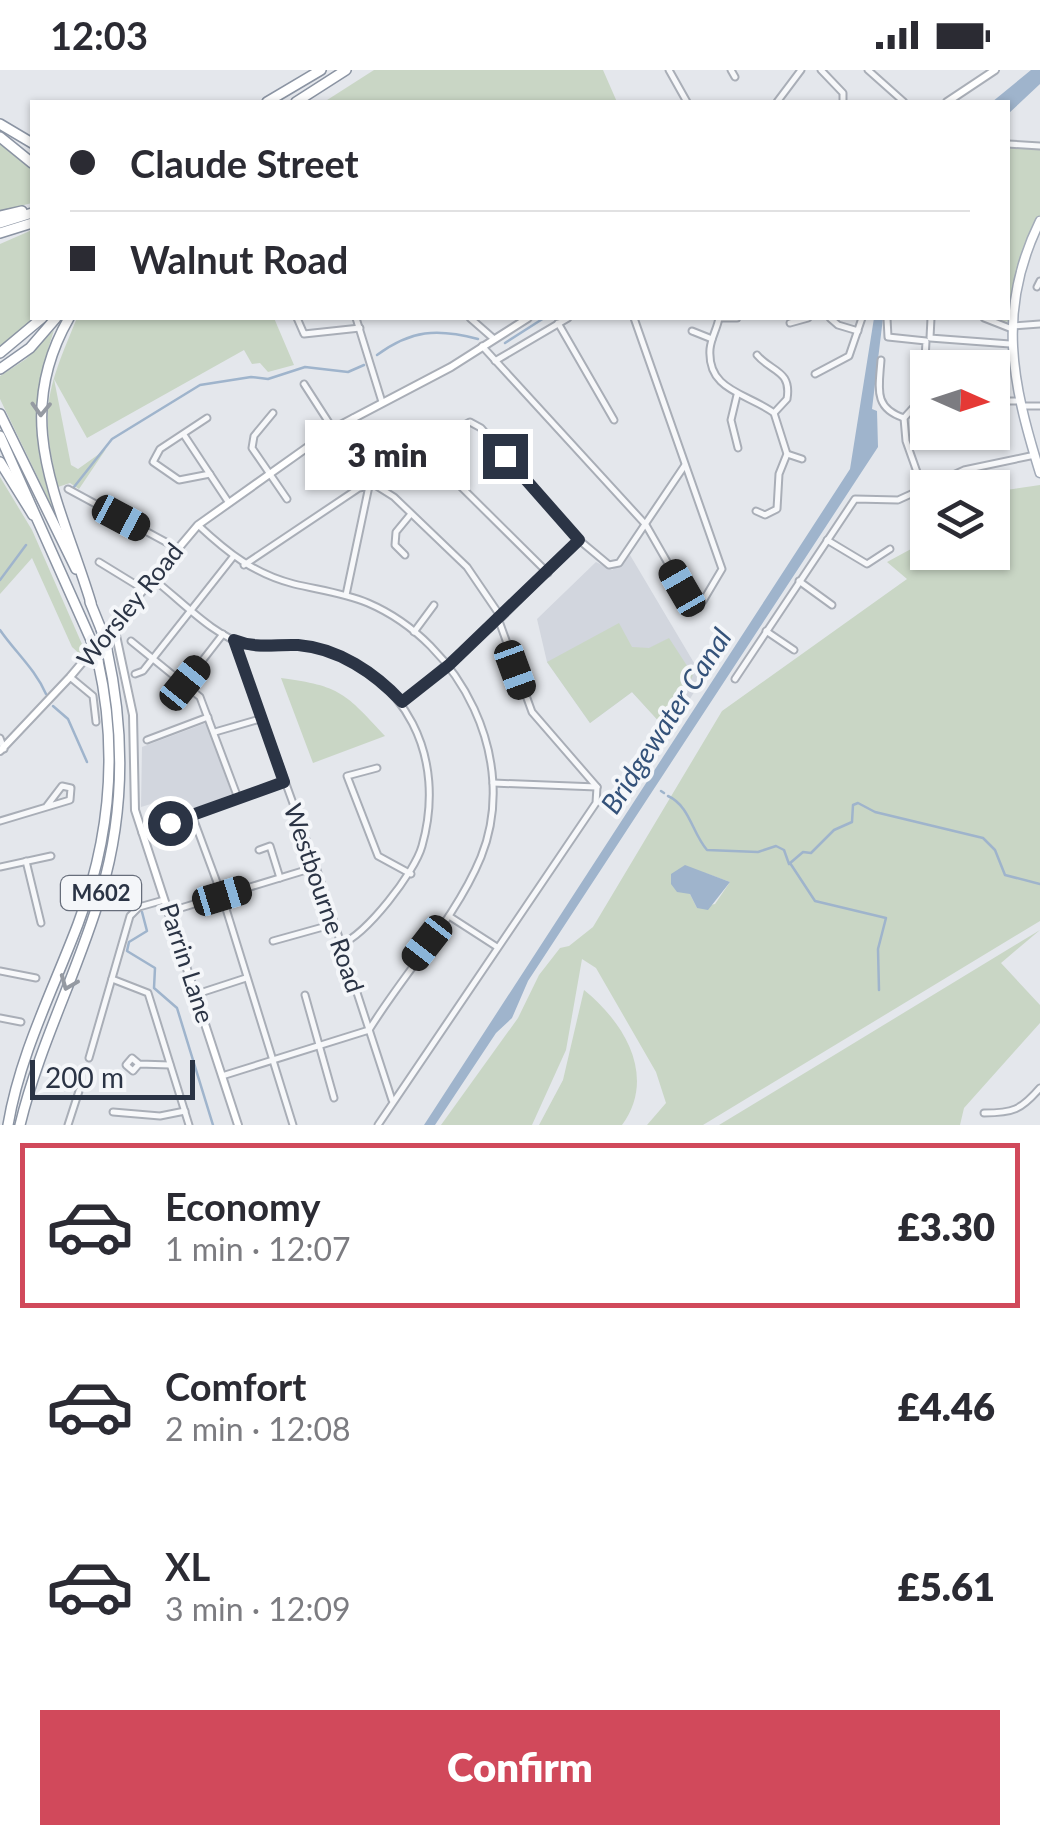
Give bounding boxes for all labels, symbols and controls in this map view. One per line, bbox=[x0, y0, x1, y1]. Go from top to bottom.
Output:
text: 12:03 bbox=[50, 12, 148, 58]
text: Claude Street bbox=[130, 140, 359, 186]
text: Walnut Road bbox=[130, 236, 348, 282]
north arrow bbox=[910, 350, 1010, 450]
map controls bbox=[910, 350, 1010, 570]
one-way arrow bbox=[30, 402, 51, 418]
callout: 3 min bbox=[305, 421, 470, 491]
route end bbox=[483, 434, 528, 479]
text: 3 min bbox=[348, 435, 427, 474]
button: layers bbox=[910, 470, 1010, 570]
car bbox=[87, 491, 155, 545]
street label: Worsley Road bbox=[70, 536, 189, 673]
car bbox=[654, 555, 710, 621]
water label: Bridgewater Canal bbox=[593, 621, 738, 819]
car bbox=[491, 637, 539, 703]
car bbox=[154, 650, 216, 716]
street label: Westbourne Road bbox=[279, 799, 371, 996]
route start bbox=[148, 801, 193, 846]
car bbox=[189, 873, 255, 919]
road number: M602 bbox=[61, 876, 141, 910]
street label: Parrin Lane bbox=[155, 899, 221, 1026]
car bbox=[397, 910, 457, 976]
one-way arrow bbox=[59, 973, 79, 991]
scale bar bbox=[30, 1055, 195, 1100]
text: 200 m bbox=[45, 1060, 124, 1094]
icon: car bbox=[45, 1181, 135, 1271]
text: Economy bbox=[165, 1183, 320, 1229]
text: £3.30 bbox=[898, 1203, 995, 1249]
text: 1 min · 12:07 bbox=[165, 1229, 351, 1268]
icon: car bbox=[45, 1361, 135, 1451]
text: Comfort bbox=[165, 1363, 306, 1409]
text: £4.46 bbox=[898, 1383, 995, 1429]
text: 2 min · 12:08 bbox=[165, 1409, 351, 1448]
icon: car bbox=[45, 1541, 135, 1631]
text: XL bbox=[165, 1543, 210, 1589]
text: £5.61 bbox=[898, 1563, 995, 1609]
text: 3 min · 12:09 bbox=[165, 1589, 351, 1628]
button: Confirm bbox=[40, 1710, 1000, 1825]

